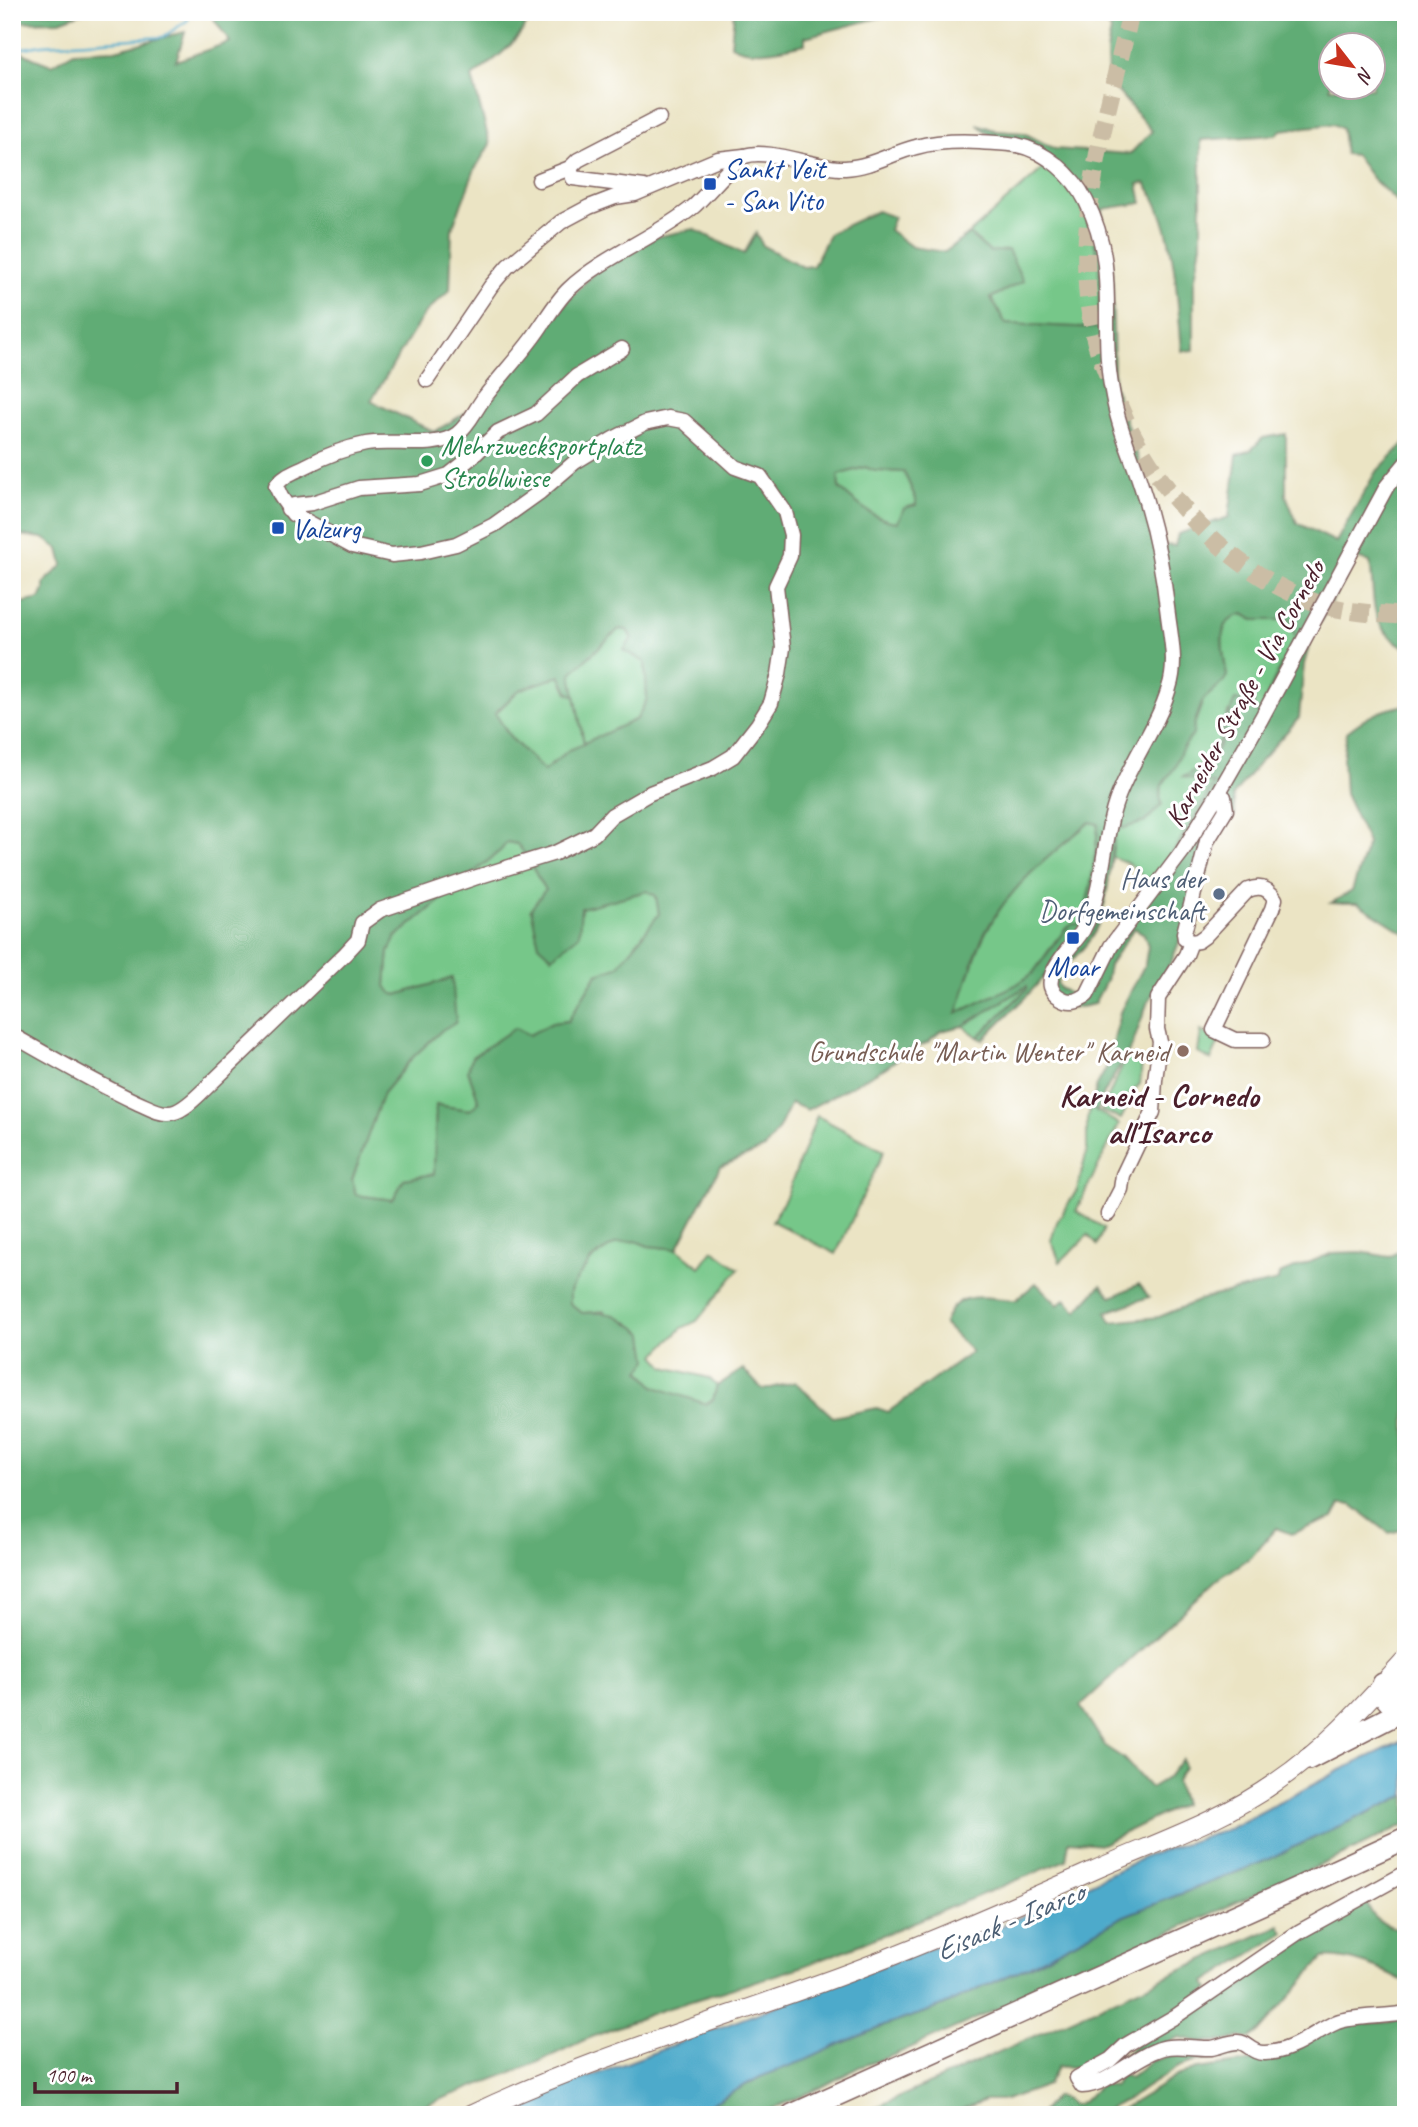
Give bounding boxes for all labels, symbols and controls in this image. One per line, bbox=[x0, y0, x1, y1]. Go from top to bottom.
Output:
north arrow bbox=[1316, 32, 1386, 102]
text: N bbox=[1351, 63, 1379, 88]
place label: Sankt Veit - San Vito bbox=[724, 151, 828, 218]
marker: Sankt Veit - San Vito bbox=[702, 176, 718, 192]
place label: Mehrzwecksportplatz Stroblwiese bbox=[441, 428, 643, 495]
marker: Mehrzwecksportplatz Stroblwiese bbox=[419, 453, 435, 469]
place label: Valzurg bbox=[292, 511, 362, 546]
marker: Valzurg bbox=[270, 520, 286, 536]
street label: Karneider Straße - Via Cornedo bbox=[1157, 551, 1334, 833]
place label: Haus der Dorfgemeinschaft bbox=[1039, 861, 1208, 928]
marker: Haus der Dorfgemeinschaft bbox=[1211, 886, 1227, 902]
marker: Moar bbox=[1065, 930, 1081, 946]
place label: Moar bbox=[1047, 949, 1102, 984]
place label: Grundschule "Martin Wenter" Karneid bbox=[808, 1034, 1173, 1069]
marker: Grundschule "Martin Wenter" Karneid bbox=[1175, 1043, 1191, 1059]
district label: Karneid - Cornedo all'Isarco bbox=[1059, 1075, 1261, 1153]
water label: Eisack - Isarco bbox=[929, 1871, 1094, 1969]
scale bar bbox=[35, 2050, 177, 2094]
text: 100 m bbox=[46, 2062, 93, 2088]

